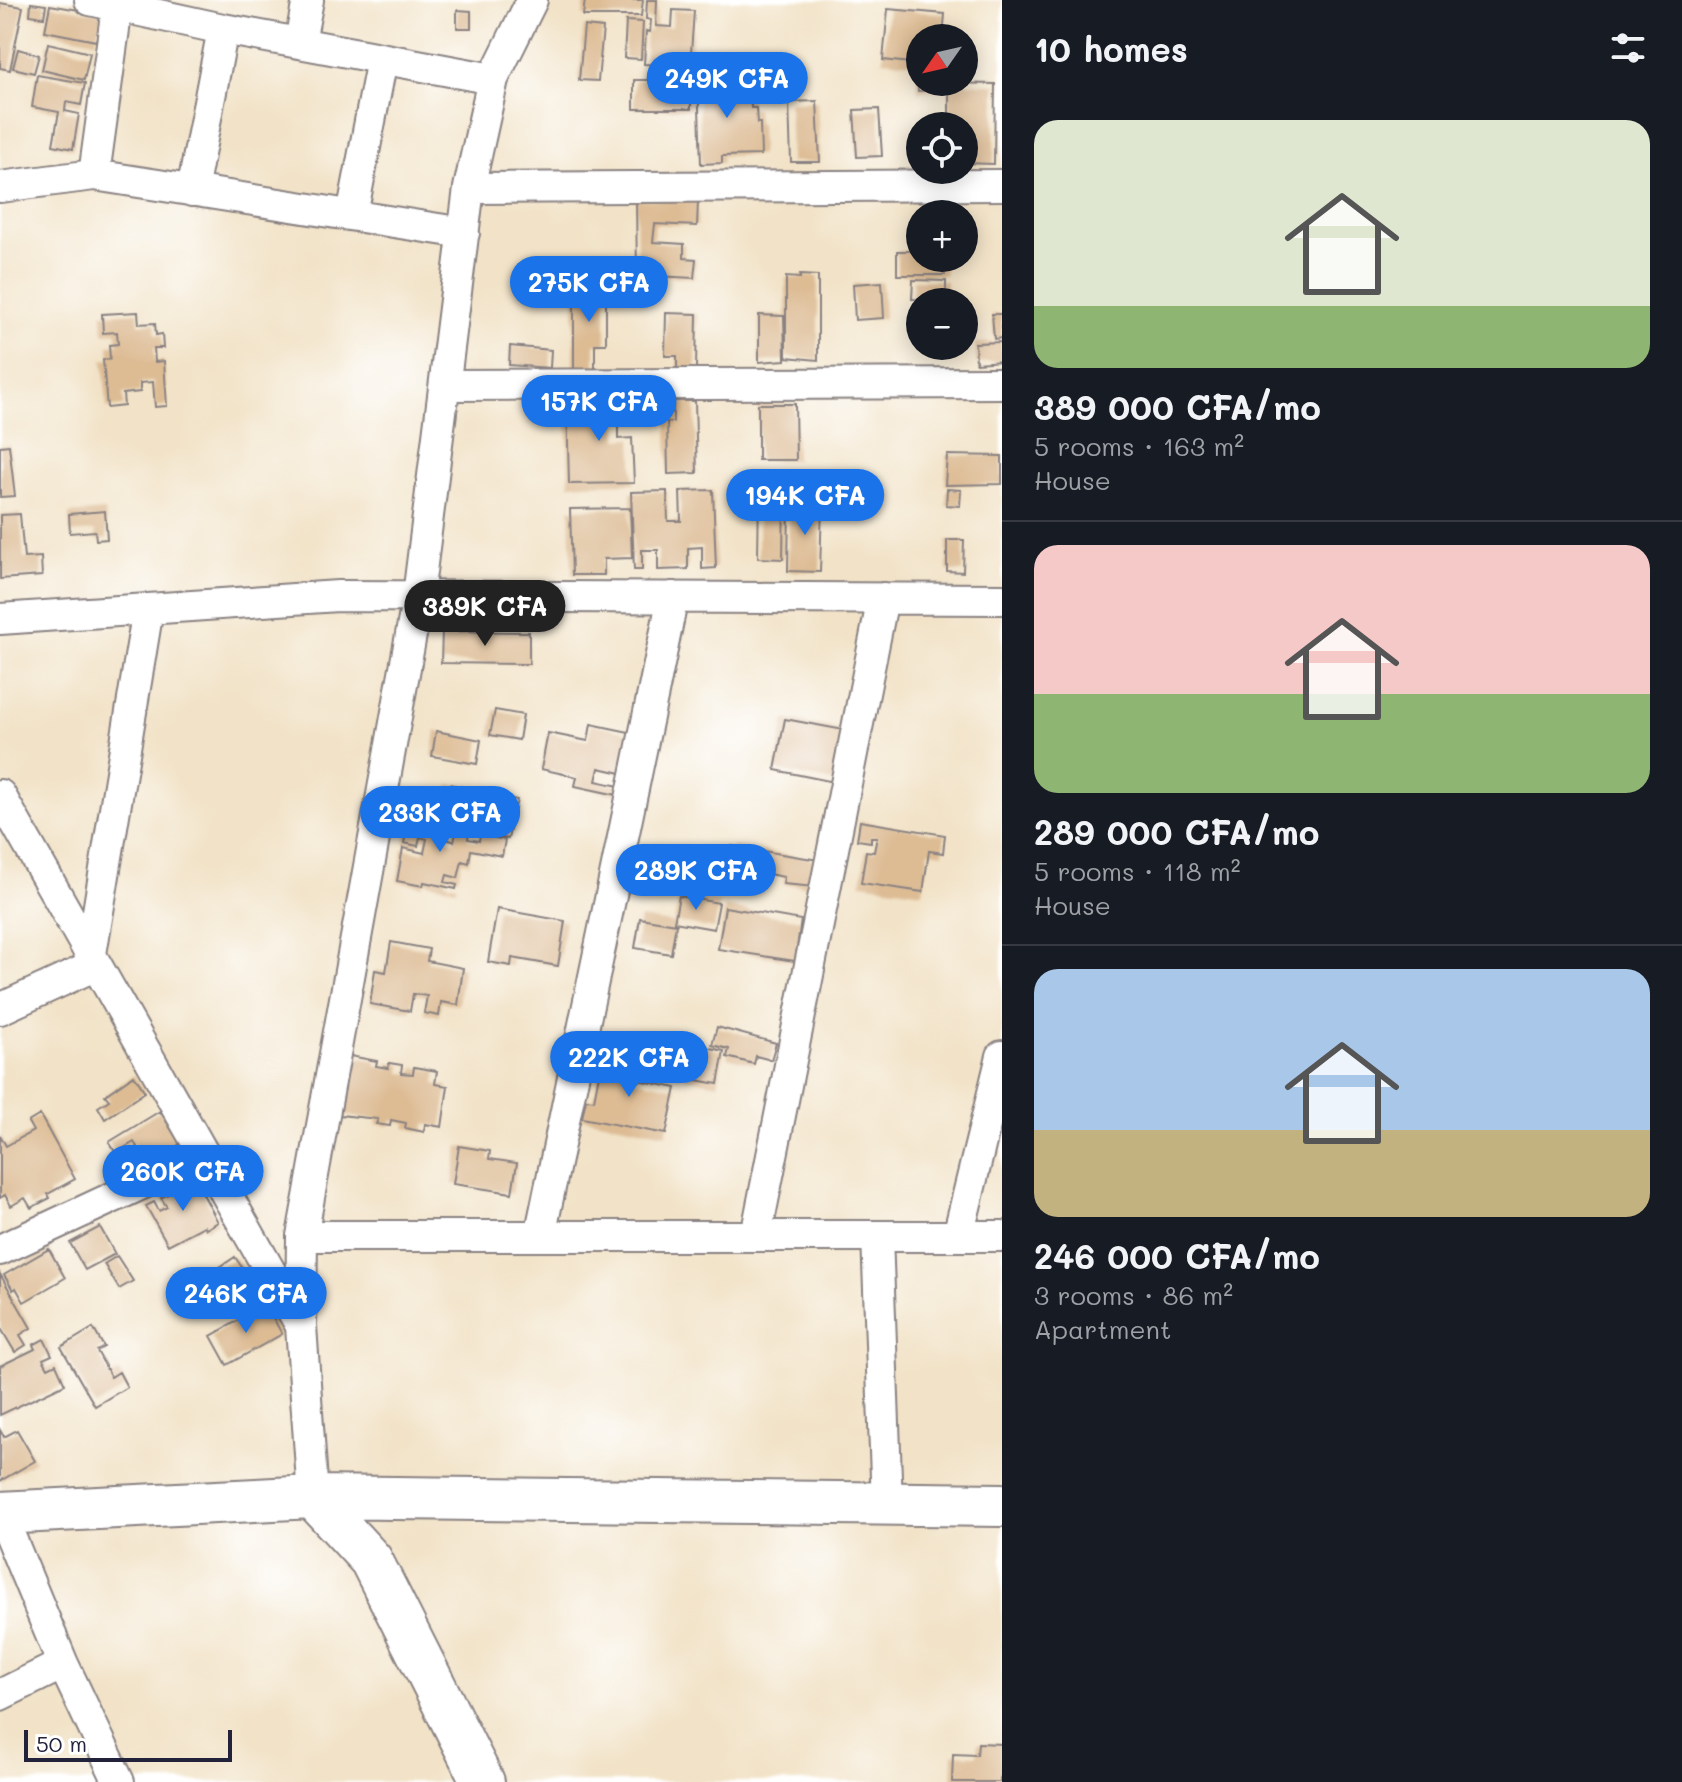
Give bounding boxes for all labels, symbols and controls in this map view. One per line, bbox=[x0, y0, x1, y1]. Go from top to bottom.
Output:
north arrow bbox=[906, 24, 978, 96]
map controls bbox=[906, 24, 978, 360]
text: 10 homes bbox=[1034, 26, 1188, 71]
icon: filters bbox=[1606, 26, 1650, 70]
pin: 249K CFA bbox=[644, 52, 810, 120]
text: 249K CFA bbox=[665, 61, 789, 95]
button: locate bbox=[906, 112, 978, 184]
icon: home bbox=[1270, 172, 1414, 316]
button: + bbox=[906, 200, 978, 272]
pin: 275K CFA bbox=[506, 256, 672, 324]
text: 275K CFA bbox=[528, 265, 650, 299]
button: − bbox=[906, 288, 978, 360]
pin: 157K CFA bbox=[516, 375, 682, 443]
text: 157K CFA bbox=[539, 384, 659, 418]
text: 389 000 CFA/mo bbox=[1034, 384, 1321, 429]
text: 5 rooms · 163 m² bbox=[1034, 429, 1244, 463]
text: House bbox=[1034, 463, 1111, 497]
pin: 194K CFA bbox=[722, 469, 888, 537]
text: 194K CFA bbox=[744, 478, 866, 512]
pin: 389K CFA bbox=[402, 580, 568, 648]
text: 389K CFA bbox=[422, 589, 548, 623]
icon: home bbox=[1270, 597, 1414, 741]
pin: 233K CFA bbox=[357, 786, 523, 854]
text: 233K CFA bbox=[378, 795, 502, 829]
text: 289 000 CFA/mo bbox=[1034, 809, 1319, 854]
pin: 289K CFA bbox=[613, 844, 779, 912]
text: 289K CFA bbox=[634, 853, 758, 887]
text: 5 rooms · 118 m² bbox=[1034, 854, 1241, 888]
text: House bbox=[1034, 888, 1111, 922]
icon: home bbox=[1270, 1021, 1414, 1165]
pin: 222K CFA bbox=[546, 1031, 712, 1099]
text: 222K CFA bbox=[568, 1040, 690, 1074]
pin: 260K CFA bbox=[100, 1145, 266, 1213]
text: 260K CFA bbox=[121, 1154, 245, 1188]
text: 246 000 CFA/mo bbox=[1034, 1233, 1320, 1278]
pin: 246K CFA bbox=[163, 1267, 329, 1335]
text: 246K CFA bbox=[184, 1276, 308, 1310]
text: 3 rooms · 86 m² bbox=[1034, 1278, 1233, 1312]
text: Apartment bbox=[1034, 1312, 1171, 1346]
scale bar bbox=[24, 1726, 232, 1762]
text: 50 m bbox=[36, 1729, 87, 1758]

